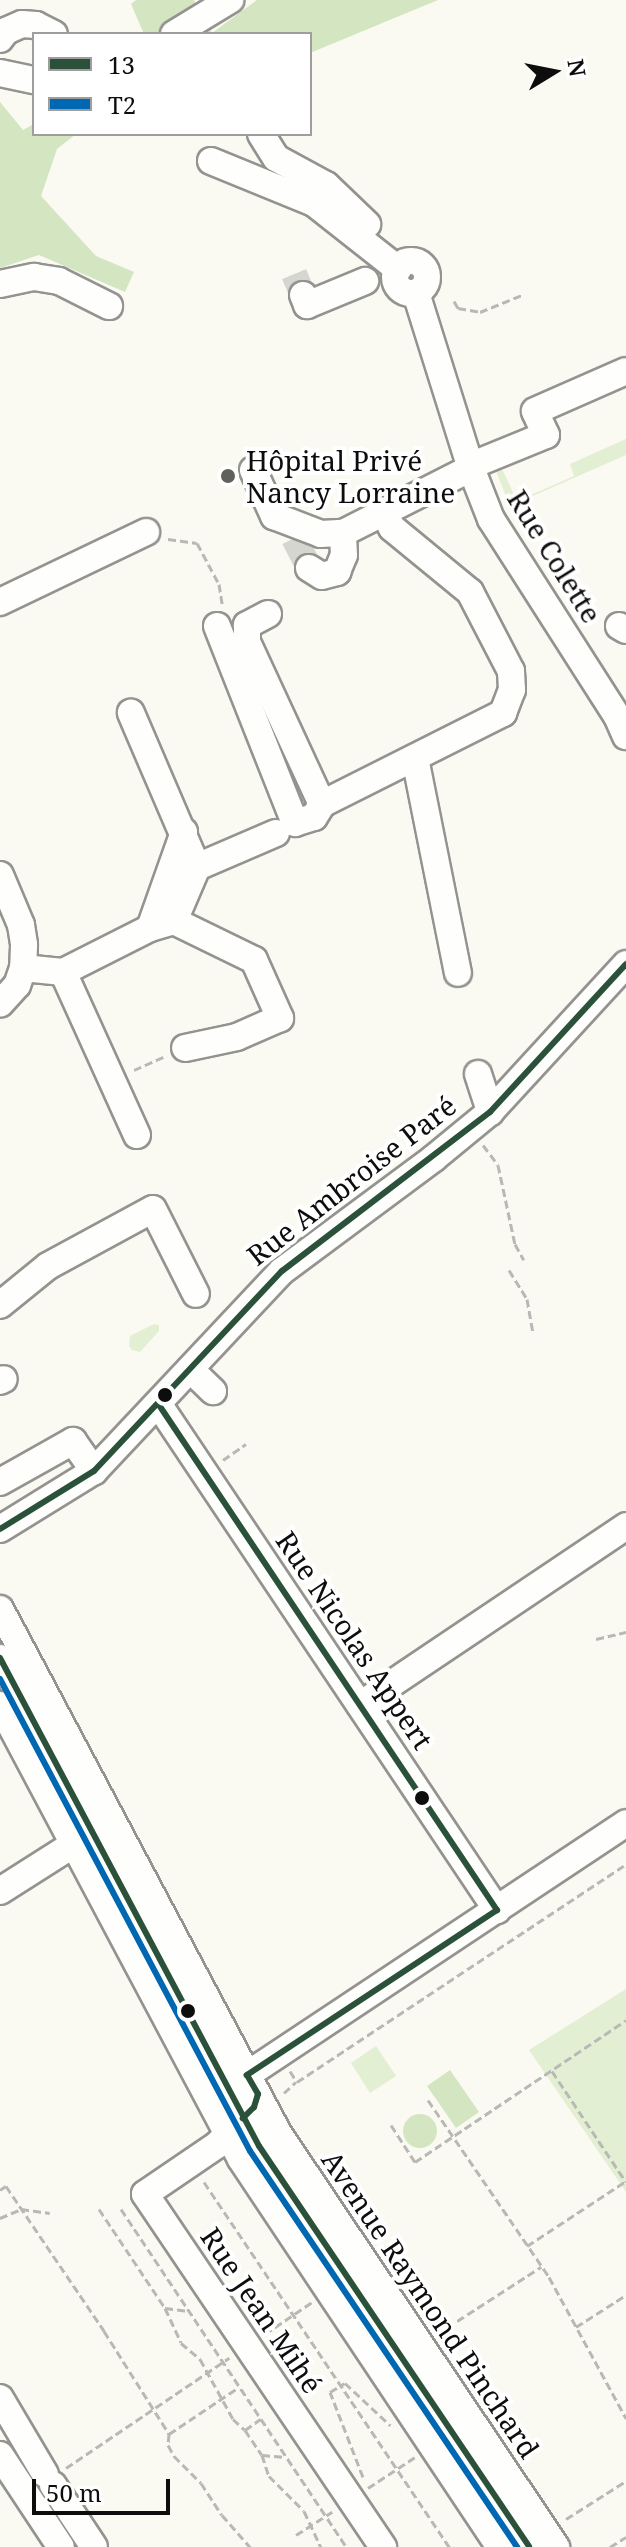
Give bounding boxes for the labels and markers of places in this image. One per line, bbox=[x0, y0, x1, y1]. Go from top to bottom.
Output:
place label: Hôpital Privé Nancy Lorraine bbox=[246, 443, 455, 509]
marker: Hôpital Privé Nancy Lorraine bbox=[217, 465, 239, 487]
unlabelled marker bbox=[157, 1387, 173, 1403]
unlabelled marker bbox=[414, 1790, 430, 1806]
unlabelled marker bbox=[180, 2003, 196, 2019]

